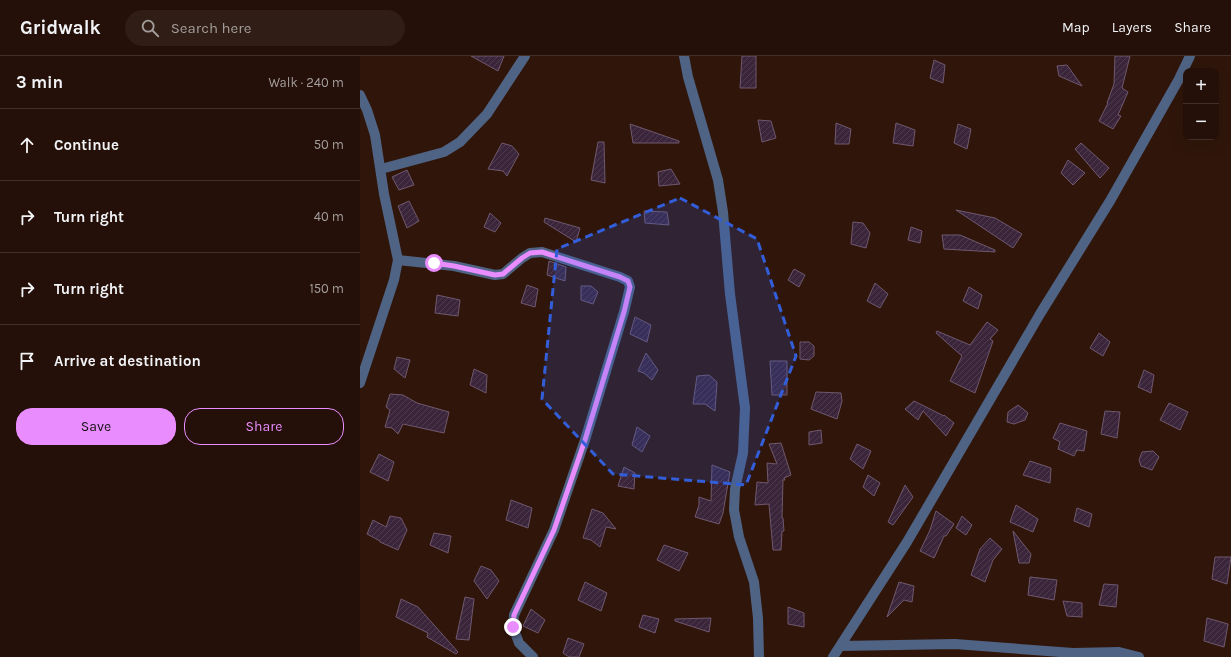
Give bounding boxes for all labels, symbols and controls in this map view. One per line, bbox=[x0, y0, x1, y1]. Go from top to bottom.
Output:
search box bbox=[125, 10, 405, 46]
text: Gridwalk bbox=[20, 17, 101, 39]
icon: search bbox=[139, 17, 161, 39]
text: Search here bbox=[171, 19, 251, 37]
text: Map bbox=[1062, 19, 1090, 36]
text: Layers bbox=[1112, 19, 1152, 36]
text: Share bbox=[1174, 19, 1211, 36]
map controls bbox=[1183, 68, 1219, 140]
button: + bbox=[1183, 68, 1219, 104]
text: 3 min bbox=[16, 72, 63, 92]
text: Walk · 240 m bbox=[268, 75, 344, 90]
button: − bbox=[1183, 104, 1219, 140]
icon: ahead bbox=[16, 134, 38, 156]
text: Continue bbox=[54, 136, 119, 154]
text: 50 m bbox=[314, 137, 344, 152]
icon: right bbox=[16, 206, 38, 228]
text: Turn right bbox=[54, 208, 124, 226]
text: 40 m bbox=[314, 209, 344, 224]
route start bbox=[425, 254, 443, 272]
icon: right bbox=[16, 278, 38, 300]
text: Turn right bbox=[54, 280, 124, 298]
text: 150 m bbox=[309, 281, 344, 296]
icon: arrive bbox=[16, 350, 38, 372]
text: Arrive at destination bbox=[54, 352, 201, 370]
button: Save bbox=[16, 408, 176, 445]
button: Share bbox=[184, 408, 344, 445]
route end bbox=[504, 618, 522, 636]

